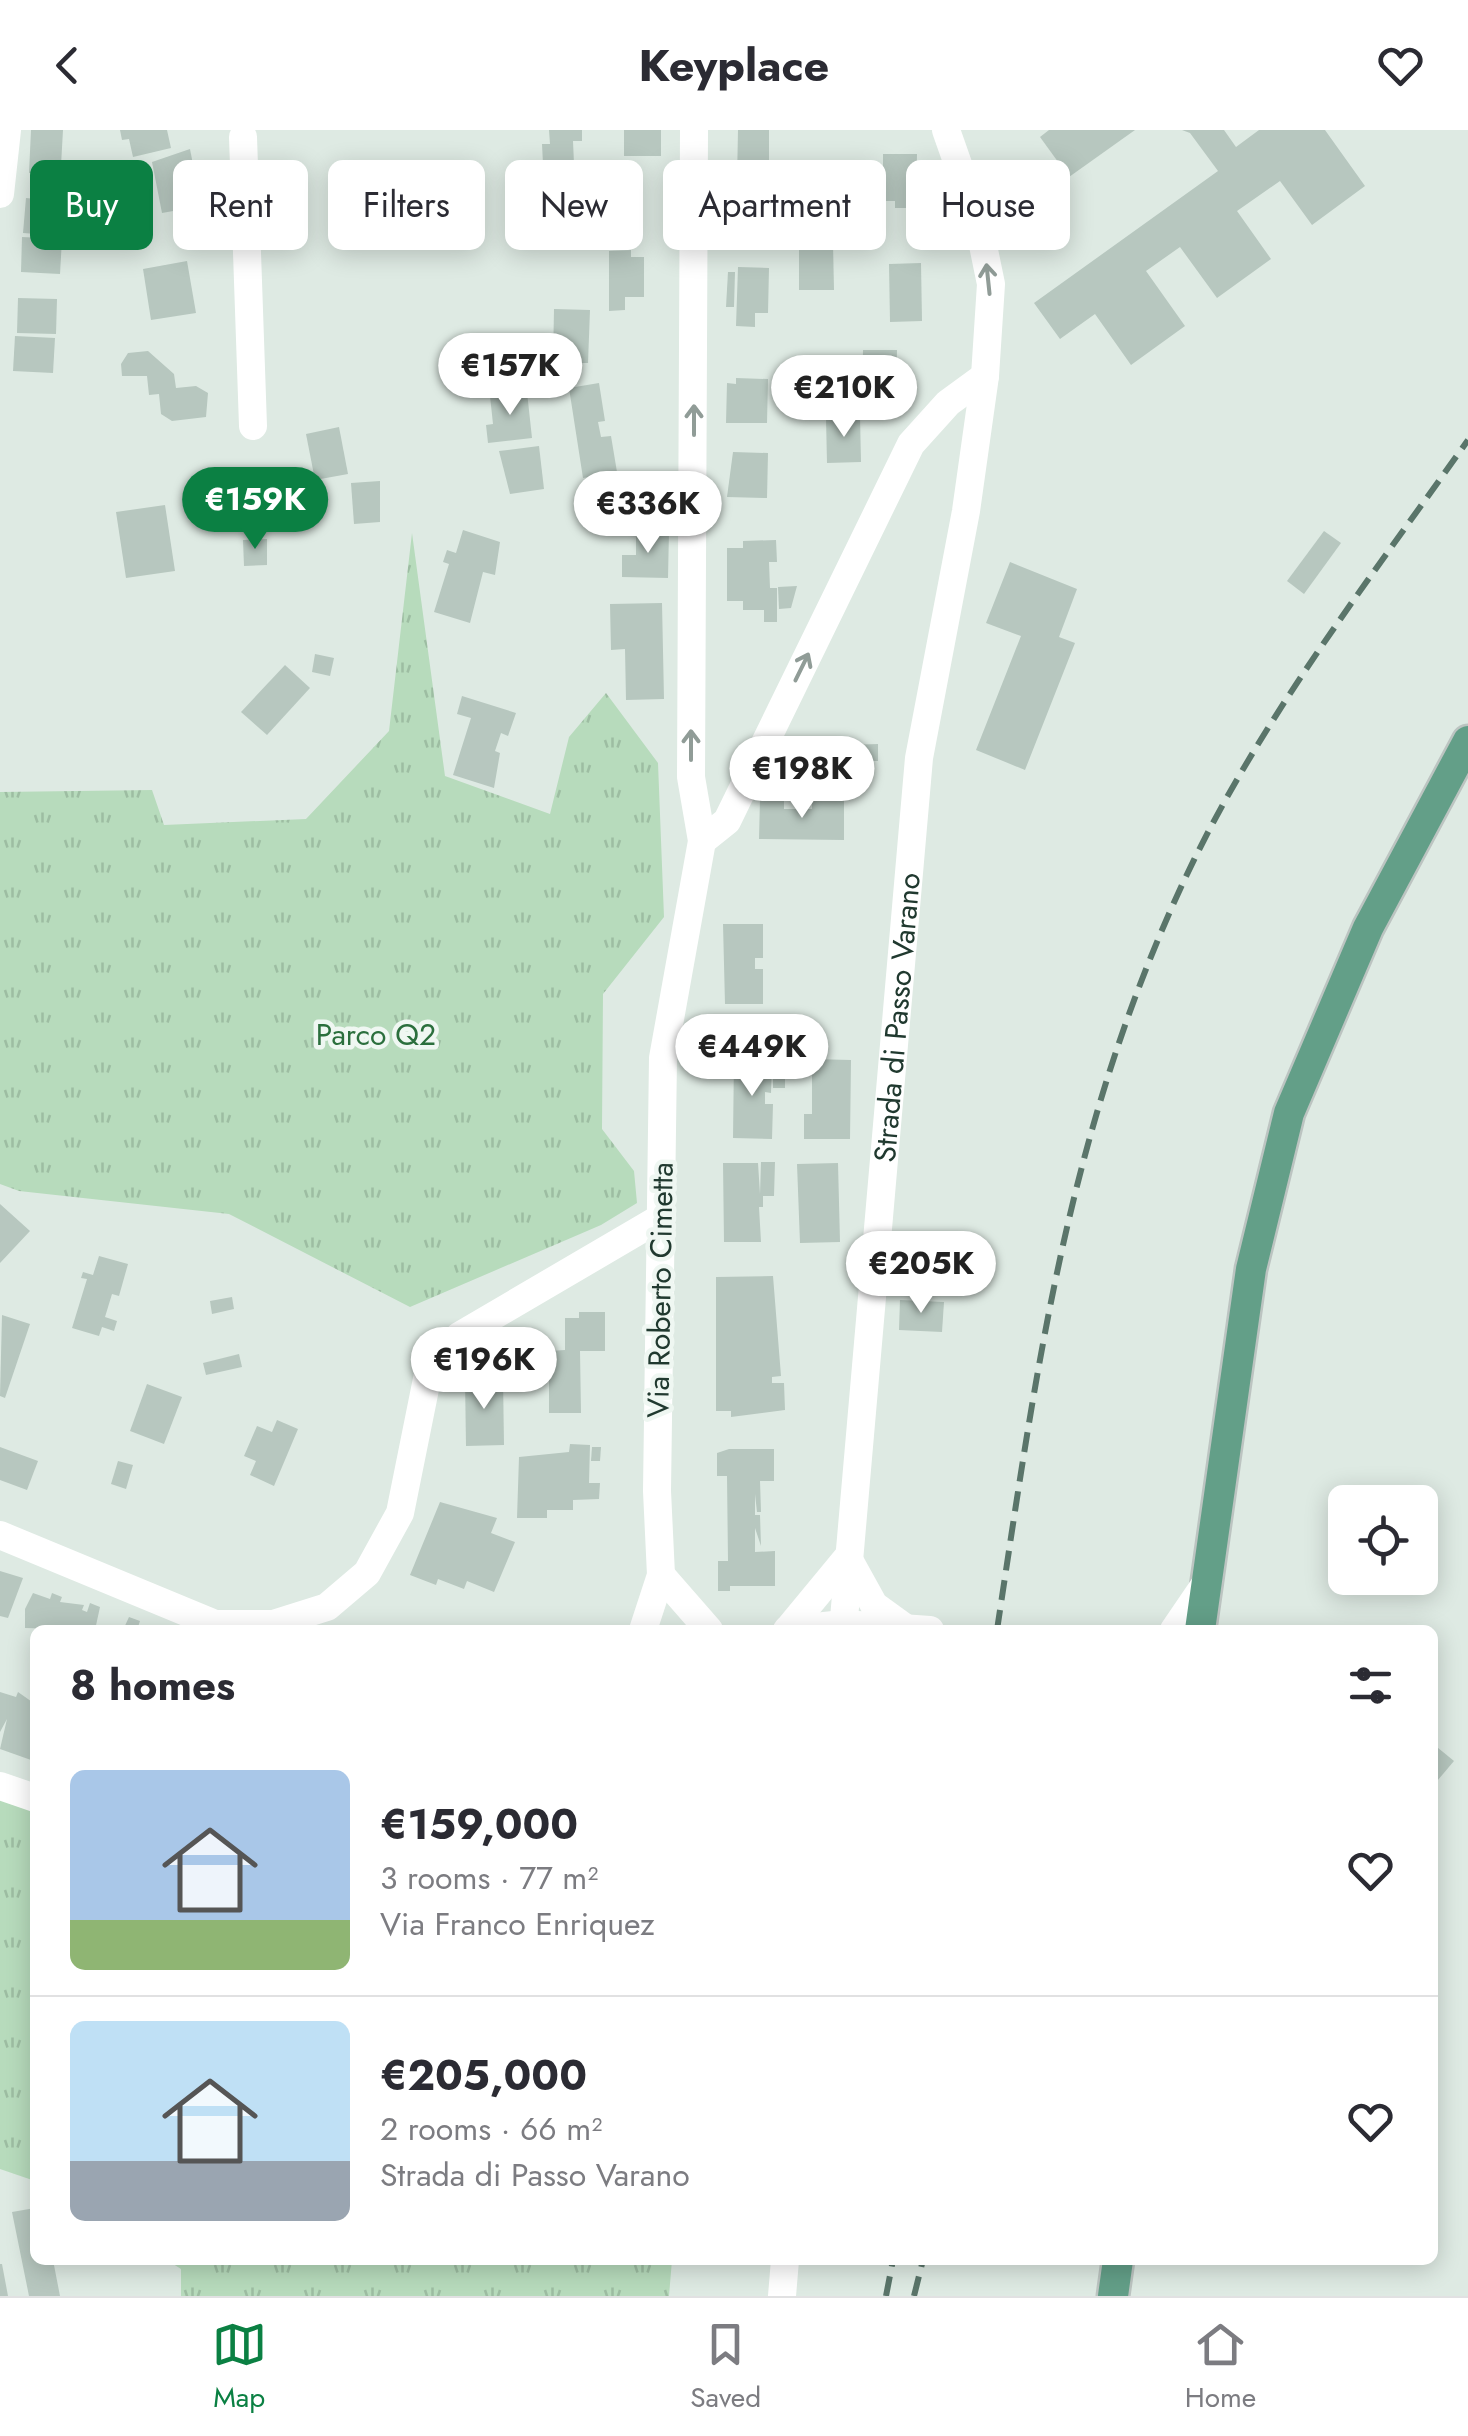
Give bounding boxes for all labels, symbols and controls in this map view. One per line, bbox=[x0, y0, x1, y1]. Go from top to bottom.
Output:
text: Keyplace bbox=[639, 33, 829, 98]
icon: back bbox=[40, 38, 95, 93]
icon: heart bbox=[1373, 38, 1428, 93]
chip: Buy bbox=[30, 160, 153, 250]
chip: Rent bbox=[173, 160, 308, 250]
chip: Filters bbox=[328, 160, 485, 250]
chip: New bbox=[505, 160, 643, 250]
chip: Apartment bbox=[663, 160, 886, 250]
chip: House bbox=[906, 160, 1070, 250]
one-way arrow bbox=[978, 263, 997, 295]
pin: €157K bbox=[440, 333, 580, 418]
text: €157K bbox=[460, 342, 560, 388]
pin: €210K bbox=[774, 355, 914, 440]
text: €210K bbox=[793, 364, 895, 410]
one-way arrow bbox=[684, 404, 704, 436]
pin: €159K bbox=[185, 467, 325, 552]
pin: €336K bbox=[578, 471, 718, 556]
text: €159K bbox=[204, 476, 306, 522]
text: €336K bbox=[596, 480, 700, 526]
one-way arrow bbox=[793, 653, 812, 683]
one-way arrow bbox=[682, 729, 701, 761]
pin: €198K bbox=[732, 736, 872, 821]
text: €198K bbox=[751, 745, 853, 791]
street label: Strada di Passo Varano bbox=[862, 871, 930, 1164]
park label: Parco Q2 bbox=[316, 1013, 436, 1056]
pin: €449K bbox=[682, 1014, 822, 1099]
text: €449K bbox=[697, 1023, 807, 1069]
street label: Via Roberto Cimetta bbox=[636, 1162, 684, 1418]
pin: €205K bbox=[851, 1231, 991, 1316]
text: €205K bbox=[868, 1240, 974, 1286]
pin: €196K bbox=[414, 1327, 554, 1412]
text: €196K bbox=[433, 1336, 535, 1382]
map controls bbox=[1328, 1485, 1438, 1595]
button: locate bbox=[1328, 1485, 1438, 1595]
text: 8 homes bbox=[70, 1655, 235, 1716]
icon: filters bbox=[1343, 1658, 1398, 1713]
text: €159,000 bbox=[380, 1794, 578, 1855]
icon: home bbox=[150, 1810, 270, 1930]
icon: heart bbox=[1343, 1843, 1398, 1898]
text: 3 rooms · 77 m² bbox=[380, 1855, 598, 1901]
text: Via Franco Enriquez bbox=[380, 1901, 655, 1947]
text: €205,000 bbox=[380, 2045, 587, 2106]
icon: home bbox=[150, 2061, 270, 2181]
icon: heart bbox=[1343, 2094, 1398, 2149]
text: 2 rooms · 66 m² bbox=[380, 2106, 602, 2152]
text: Strada di Passo Varano bbox=[380, 2152, 690, 2198]
tab: Map bbox=[212, 2317, 267, 2418]
tab: Saved bbox=[690, 2317, 761, 2418]
tab: Home bbox=[1185, 2317, 1256, 2418]

